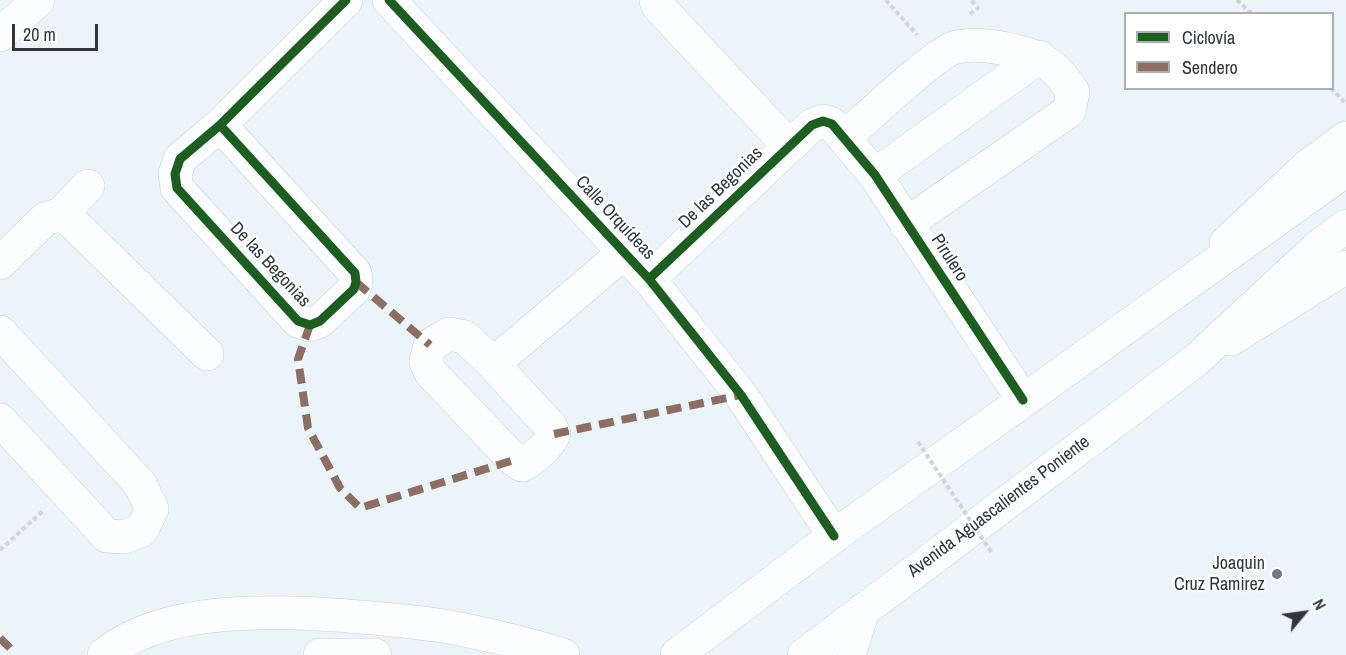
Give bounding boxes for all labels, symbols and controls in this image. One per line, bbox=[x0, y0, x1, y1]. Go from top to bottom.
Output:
scale bar bbox=[15, 12, 100, 50]
legend bbox=[1124, 12, 1334, 90]
text: 20 m bbox=[23, 22, 56, 47]
text: Ciclovía bbox=[1182, 25, 1235, 50]
text: Sendero bbox=[1182, 55, 1238, 80]
street label: De las Begonias bbox=[675, 143, 767, 233]
street label: Calle Orquídeas bbox=[571, 172, 659, 264]
street label: De las Begonias bbox=[225, 218, 315, 312]
street label: Pirulero bbox=[926, 230, 972, 286]
street label: Avenida Aguascalientes Poniente bbox=[904, 432, 1094, 582]
place label: Joaquin Cruz Ramirez bbox=[1174, 553, 1265, 596]
marker: Joaquin Cruz Ramirez bbox=[1270, 567, 1284, 581]
north arrow bbox=[1274, 583, 1334, 643]
text: N bbox=[1308, 595, 1332, 614]

